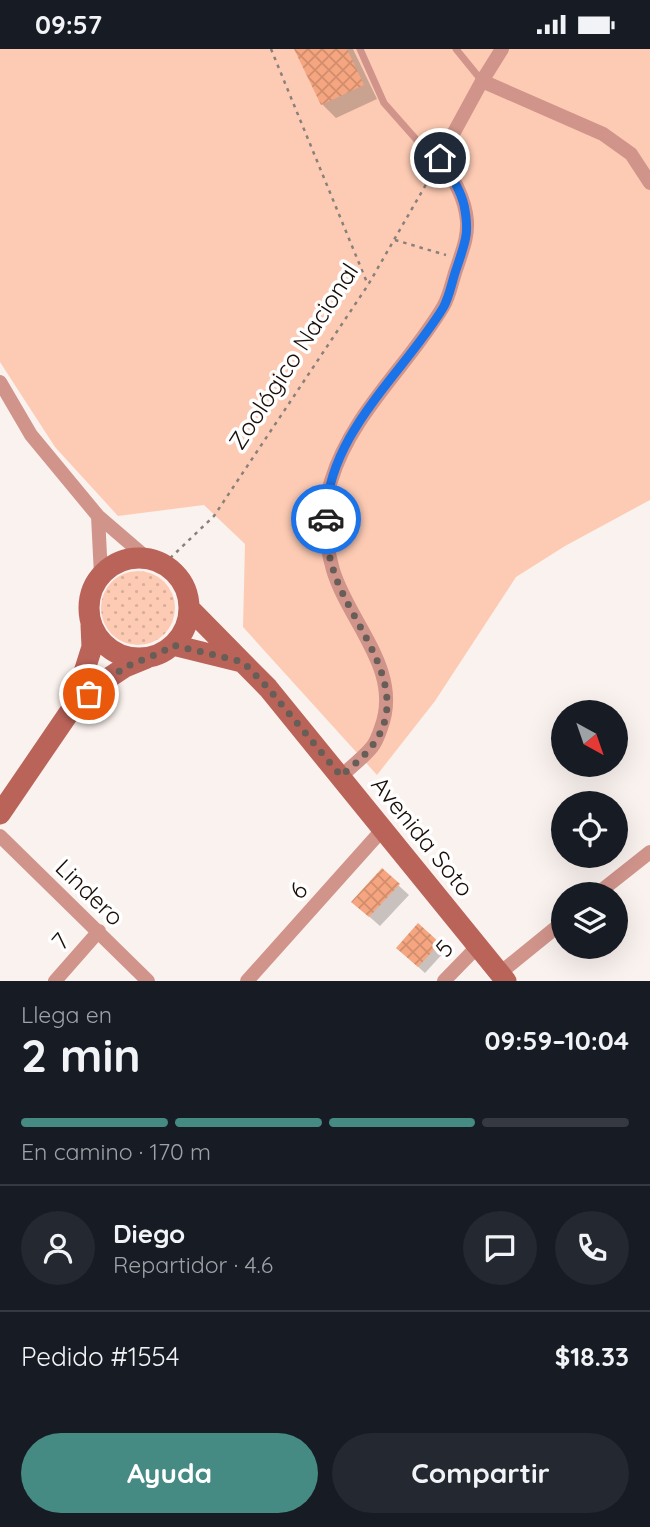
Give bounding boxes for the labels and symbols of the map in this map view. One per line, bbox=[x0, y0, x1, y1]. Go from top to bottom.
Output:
pin bbox=[410, 128, 470, 188]
street label: Zoológico Nacional bbox=[222, 257, 364, 455]
courier bbox=[291, 484, 361, 554]
pin bbox=[59, 664, 119, 724]
north arrow bbox=[551, 700, 628, 777]
street label: Avenida Soto bbox=[365, 770, 481, 902]
street label: Lindero bbox=[50, 852, 130, 932]
street label: 6 bbox=[283, 875, 314, 905]
street label: 7 bbox=[45, 927, 75, 955]
street label: 5 bbox=[429, 933, 459, 963]

